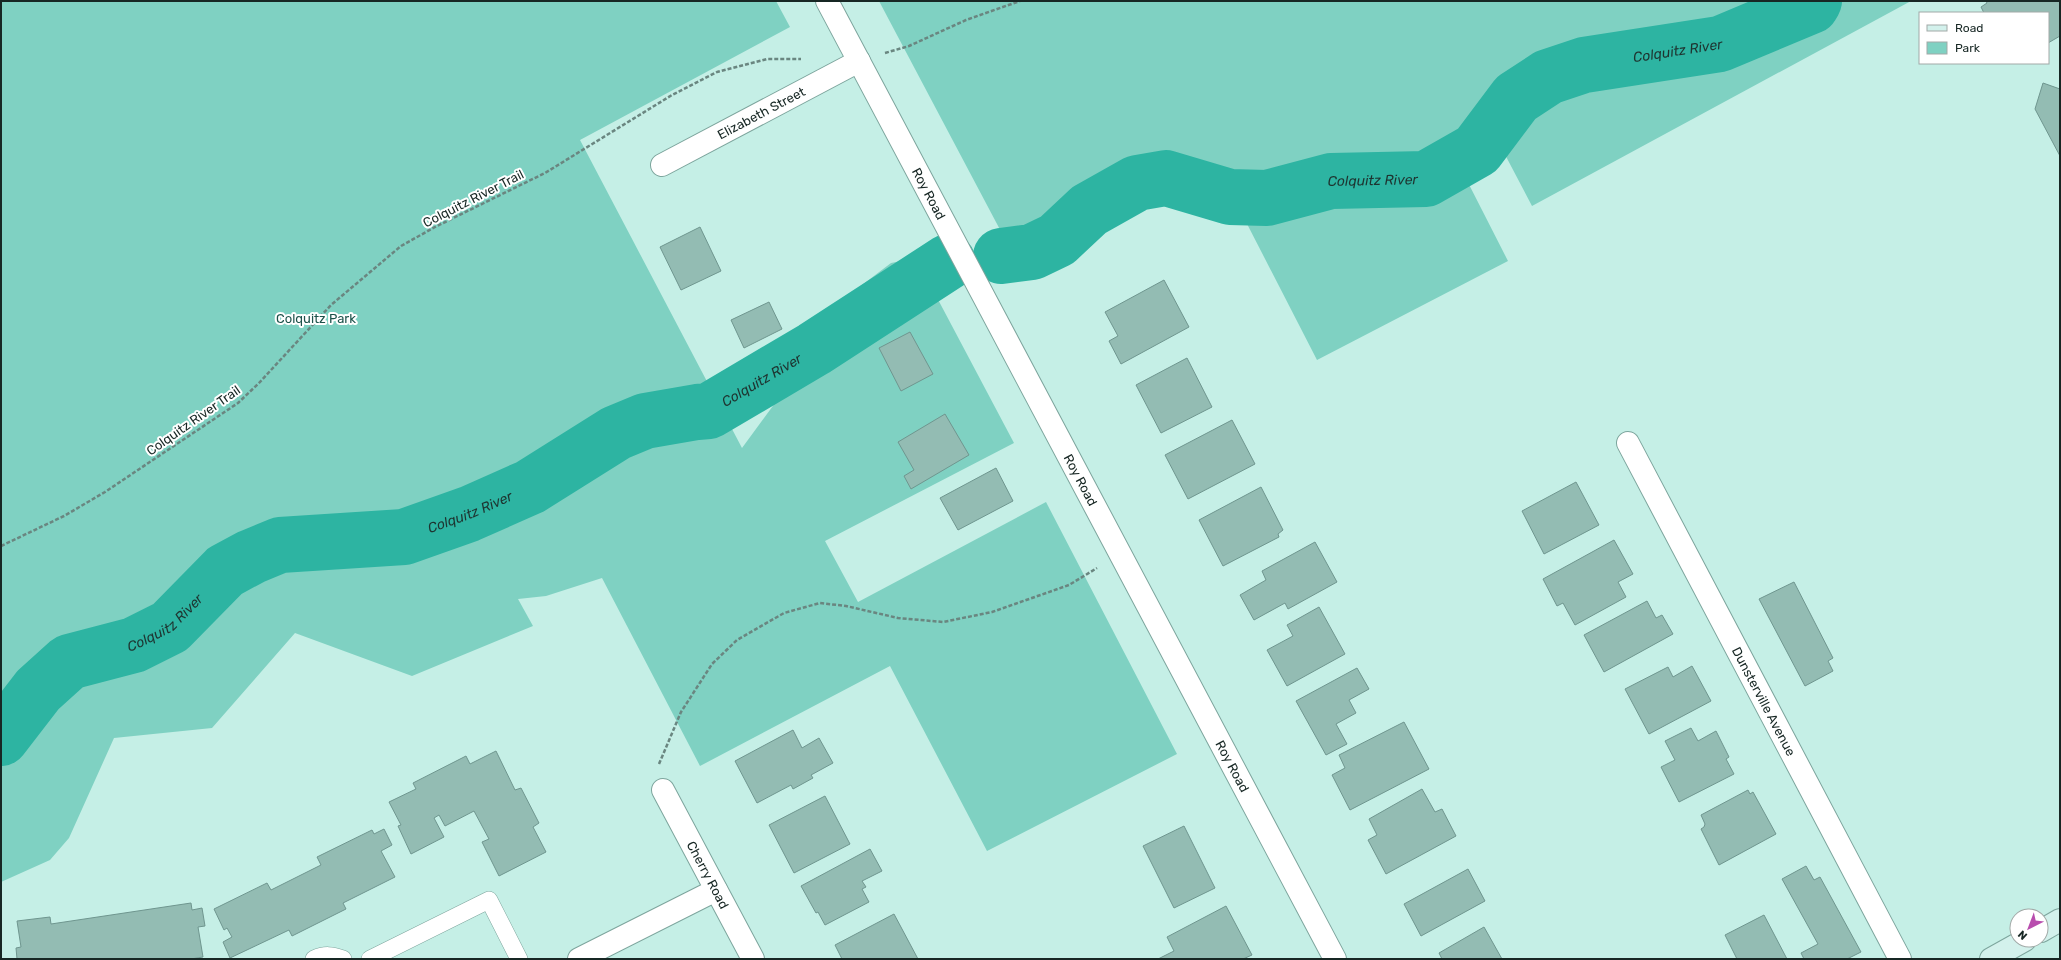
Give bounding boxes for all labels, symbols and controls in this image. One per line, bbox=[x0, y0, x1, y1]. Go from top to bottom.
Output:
legend bbox=[1919, 12, 2049, 64]
text: Road bbox=[1955, 21, 1983, 35]
water label: Colquitz River bbox=[1632, 36, 1724, 66]
text: Park bbox=[1955, 41, 1981, 55]
street label: Elizabeth Street bbox=[715, 84, 808, 142]
street label: Roy Road bbox=[909, 165, 949, 222]
street label: Colquitz River Trail bbox=[420, 167, 526, 230]
water label: Colquitz River bbox=[1327, 171, 1419, 190]
park label: Colquitz Park bbox=[276, 311, 356, 326]
water label: Colquitz River bbox=[719, 350, 806, 411]
street label: Colquitz River Trail bbox=[143, 382, 243, 458]
street label: Roy Road bbox=[1061, 452, 1100, 509]
water label: Colquitz River bbox=[425, 488, 516, 537]
water label: Colquitz River bbox=[126, 590, 207, 655]
street label: Dunsterville Avenue bbox=[1729, 645, 1799, 759]
street label: Roy Road bbox=[1212, 738, 1252, 795]
street label: Cherry Road bbox=[684, 838, 732, 911]
north arrow bbox=[2009, 908, 2049, 948]
text: N bbox=[2015, 928, 2030, 943]

